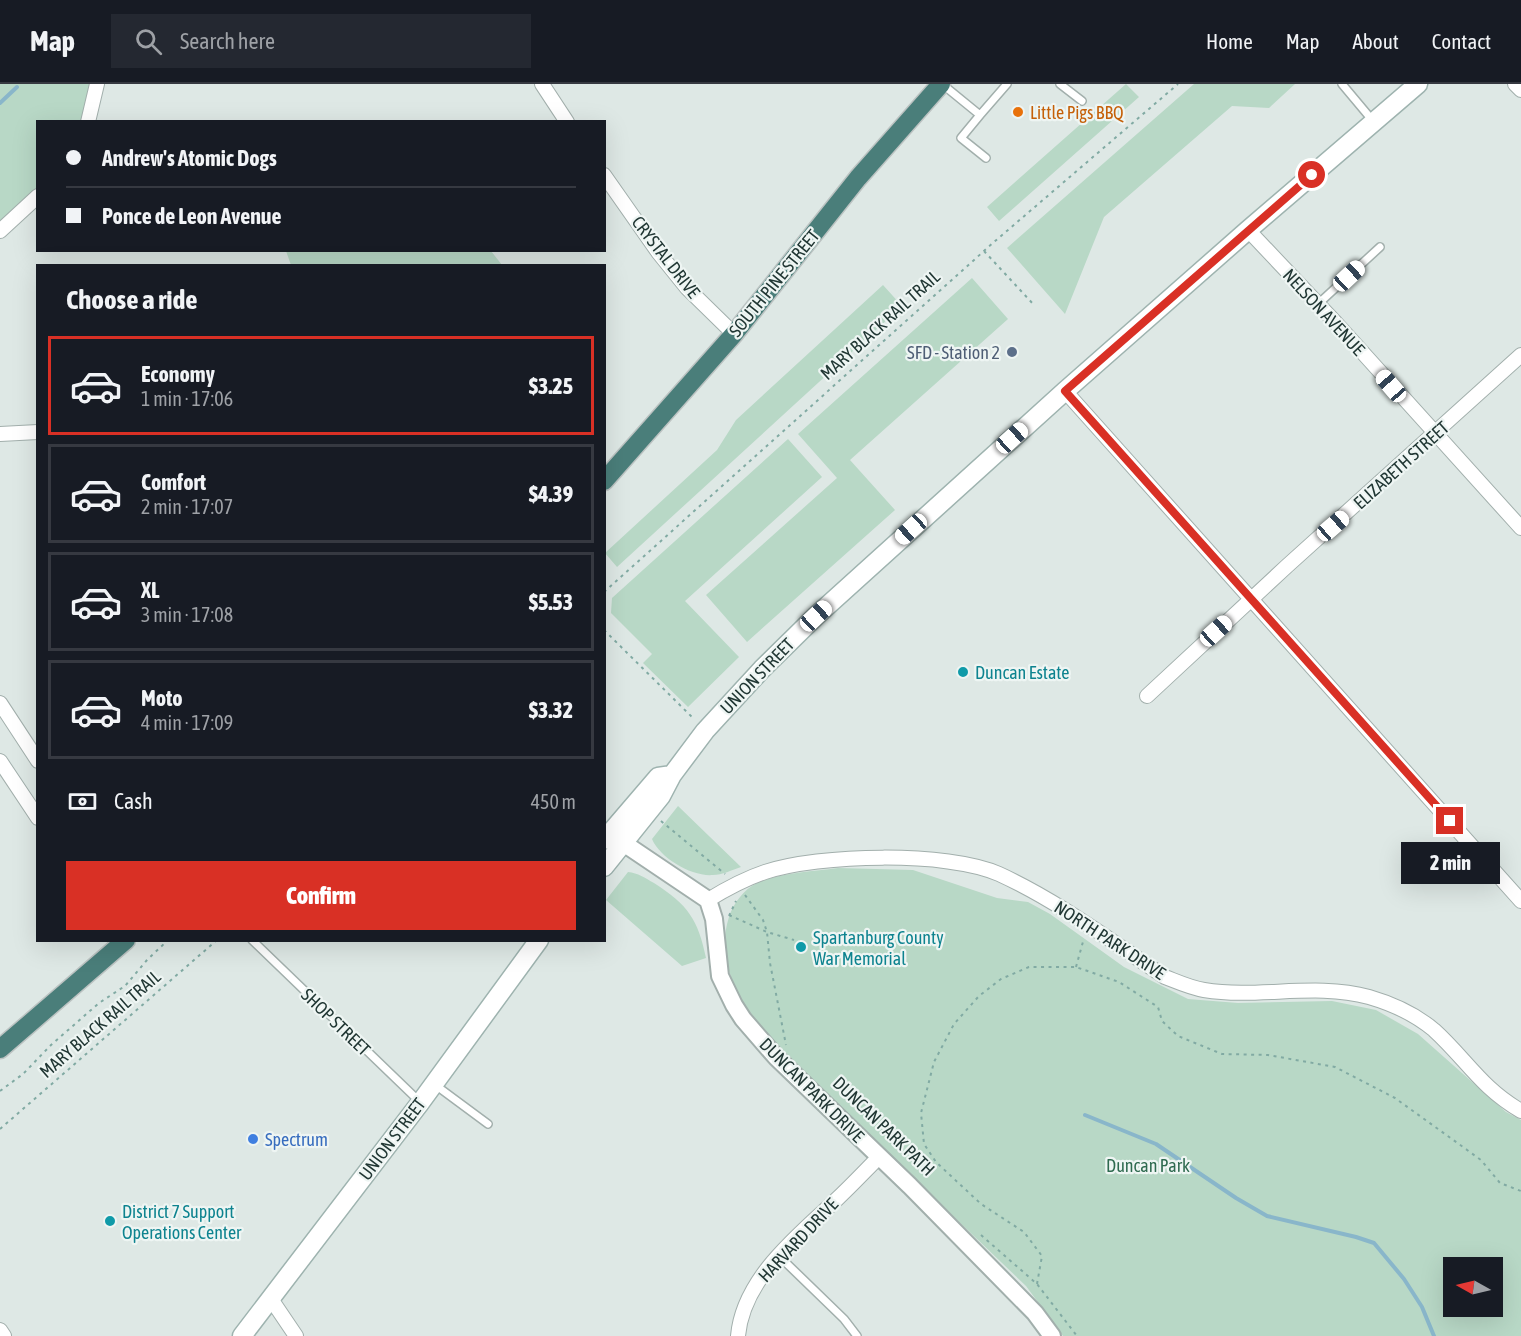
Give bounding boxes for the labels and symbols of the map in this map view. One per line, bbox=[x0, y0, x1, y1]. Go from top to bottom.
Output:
place label: Little Pigs BBQ bbox=[1030, 102, 1124, 123]
marker: Little Pigs BBQ bbox=[1011, 105, 1025, 119]
route start bbox=[1298, 161, 1325, 188]
street label: CRYSTAL DRIVE bbox=[628, 212, 705, 302]
street label: SOUTH PINE STREET bbox=[724, 225, 824, 341]
car bbox=[1330, 257, 1368, 295]
street label: NELSON AVENUE bbox=[1279, 265, 1370, 360]
street label: MARY BLACK RAIL TRAIL bbox=[816, 266, 944, 384]
place label: SFD - Station 2 bbox=[907, 342, 1000, 363]
marker: SFD - Station 2 bbox=[1005, 345, 1019, 359]
car bbox=[1372, 367, 1410, 405]
street label: ELIZABETH STREET bbox=[1349, 417, 1453, 513]
car bbox=[993, 419, 1031, 457]
car bbox=[1314, 507, 1352, 545]
car bbox=[892, 510, 930, 548]
car bbox=[797, 597, 835, 635]
car bbox=[1197, 612, 1235, 650]
street label: UNION STREET bbox=[716, 634, 798, 718]
place label: Duncan Estate bbox=[975, 662, 1069, 683]
marker: Duncan Estate bbox=[956, 665, 970, 679]
route end bbox=[1436, 807, 1463, 834]
callout: 2 min bbox=[1400, 842, 1500, 884]
street label: NORTH PARK DRIVE bbox=[1050, 896, 1170, 984]
place label: Spartanburg County War Memorial bbox=[813, 927, 944, 969]
marker: Spartanburg County War Memorial bbox=[794, 940, 808, 954]
street label: MARY BLACK RAIL TRAIL bbox=[35, 966, 165, 1082]
street label: SHOP STREET bbox=[297, 984, 375, 1060]
street label: DUNCAN PARK DRIVE bbox=[756, 1034, 869, 1147]
street label: DUNCAN PARK PATH bbox=[829, 1072, 939, 1180]
street label: UNION STREET bbox=[354, 1094, 430, 1184]
place label: Spectrum bbox=[265, 1129, 328, 1150]
marker: Spectrum bbox=[246, 1132, 260, 1146]
park label: Duncan Park bbox=[1106, 1155, 1190, 1176]
street label: HARVARD DRIVE bbox=[754, 1193, 842, 1286]
place label: District 7 Support Operations Center bbox=[122, 1201, 242, 1243]
marker: District 7 Support Operations Center bbox=[103, 1214, 117, 1228]
north arrow bbox=[1443, 1257, 1503, 1317]

